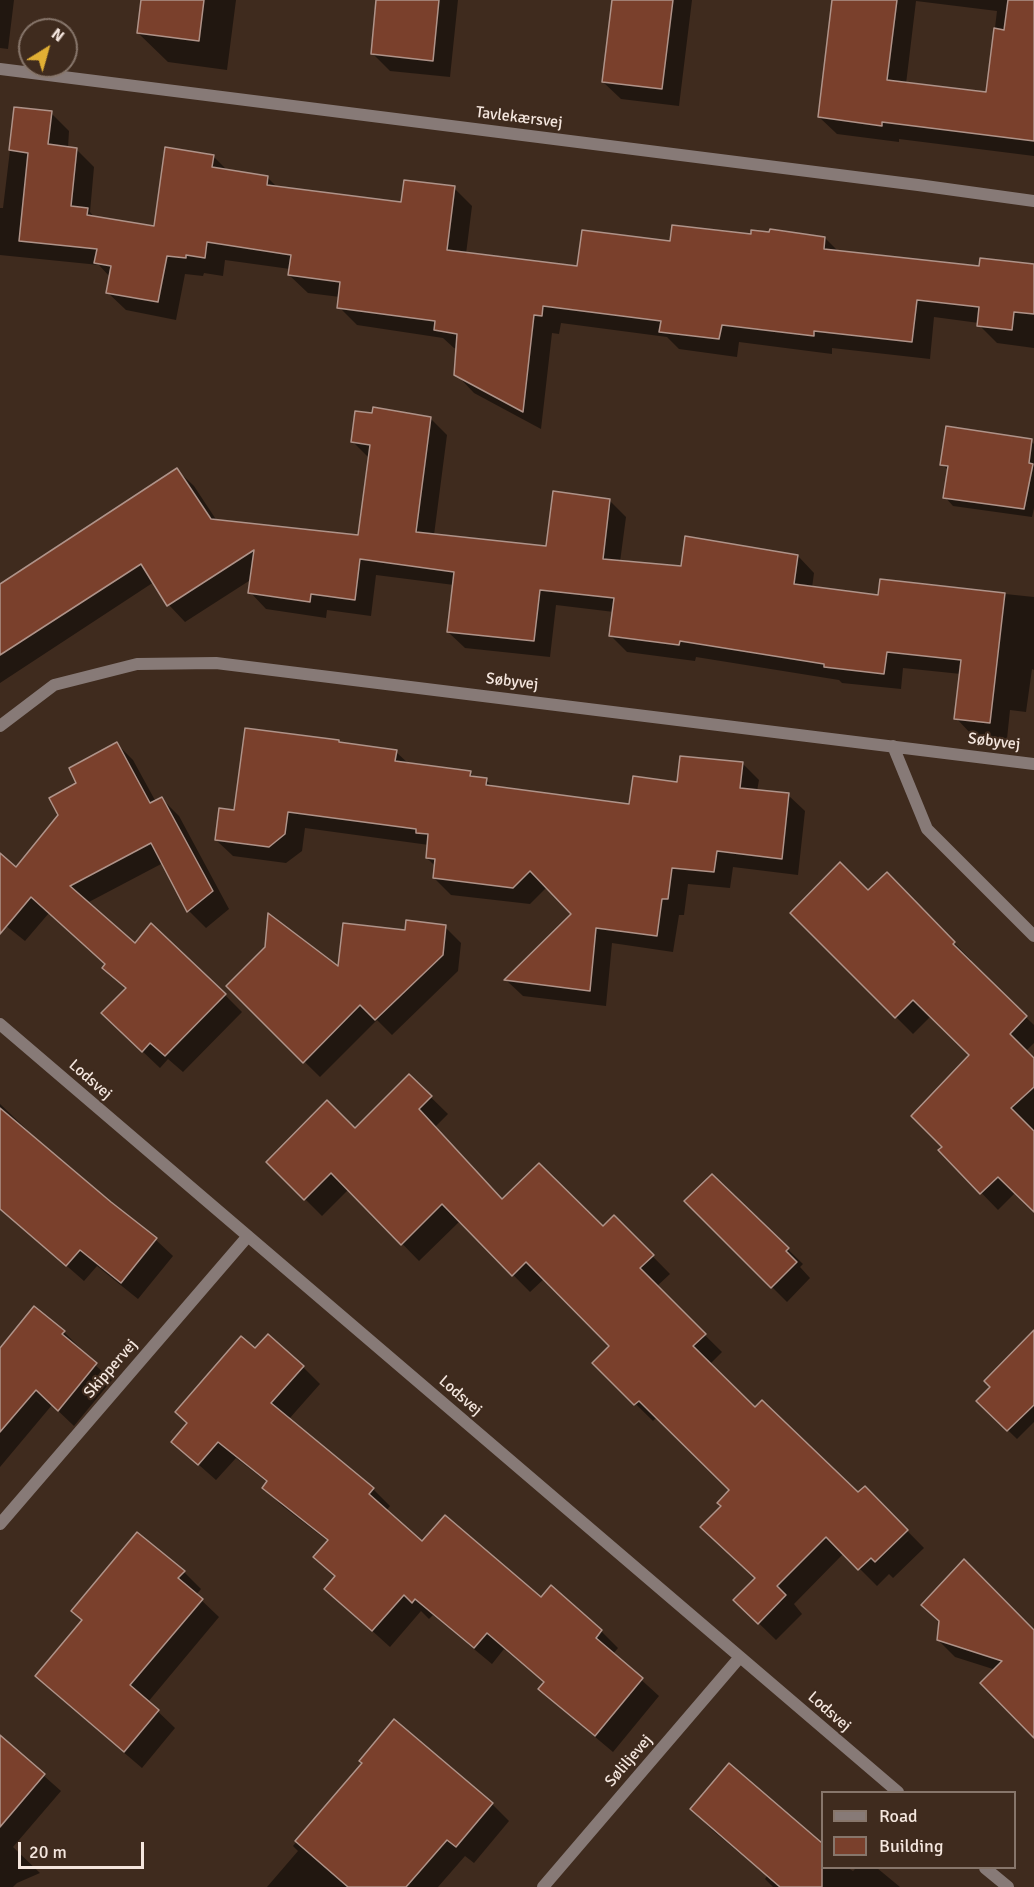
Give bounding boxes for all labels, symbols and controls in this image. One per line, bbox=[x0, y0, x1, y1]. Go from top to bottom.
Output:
north arrow bbox=[18, 18, 78, 78]
text: N bbox=[47, 24, 68, 47]
street label: Tavlekærsvej bbox=[474, 103, 564, 133]
street label: Søbyvej bbox=[485, 669, 539, 695]
street label: Søbyvej bbox=[967, 729, 1021, 755]
street label: Lodsvej bbox=[64, 1056, 116, 1104]
street label: Skippervej bbox=[80, 1336, 142, 1402]
street label: Lodsvej bbox=[434, 1372, 486, 1420]
street label: Lodsvej bbox=[803, 1688, 855, 1736]
street label: Søliljevej bbox=[601, 1731, 657, 1791]
legend bbox=[821, 1791, 1016, 1869]
text: Road bbox=[879, 1805, 918, 1827]
scale bar bbox=[21, 1830, 147, 1868]
text: Building bbox=[879, 1835, 943, 1857]
text: 20 m bbox=[29, 1841, 67, 1863]

